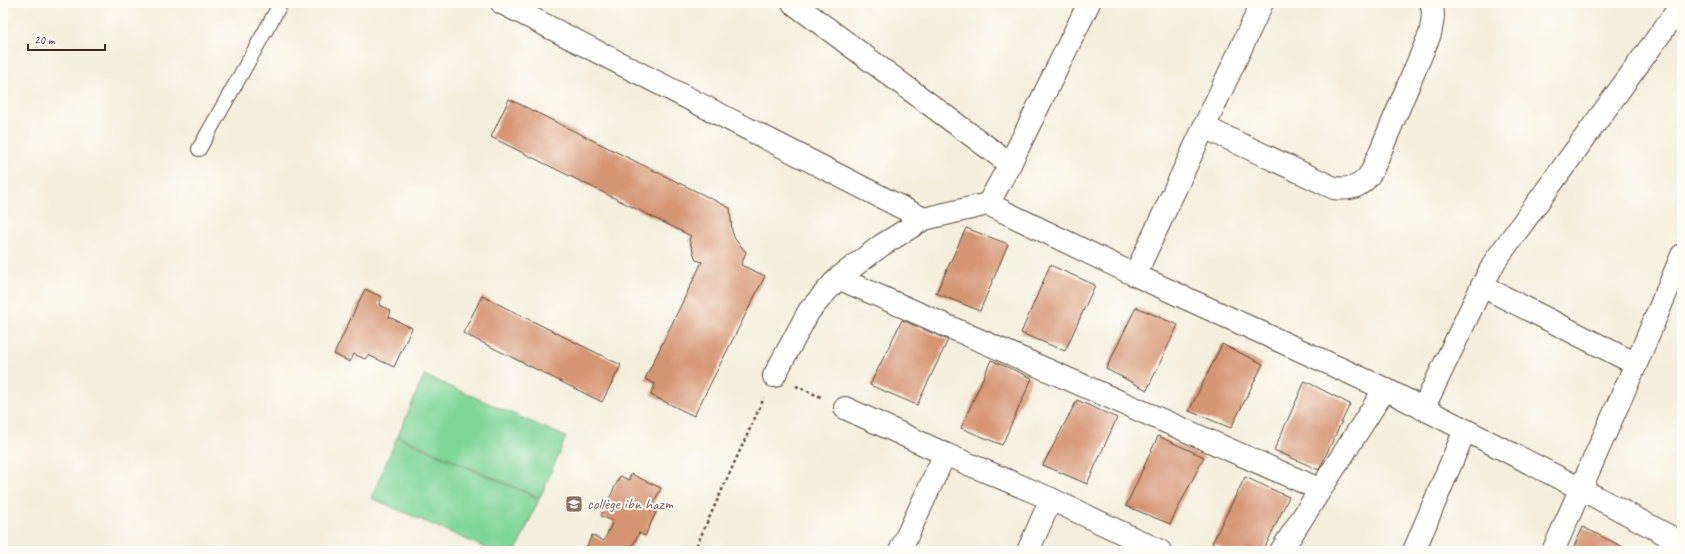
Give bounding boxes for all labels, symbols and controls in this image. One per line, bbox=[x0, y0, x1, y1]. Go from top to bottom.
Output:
scale bar bbox=[28, 26, 105, 52]
text: 20 m bbox=[34, 32, 56, 48]
school or university icon: collège ibn hazm bbox=[564, 494, 584, 514]
place label: collège ibn hazm bbox=[587, 494, 674, 514]

